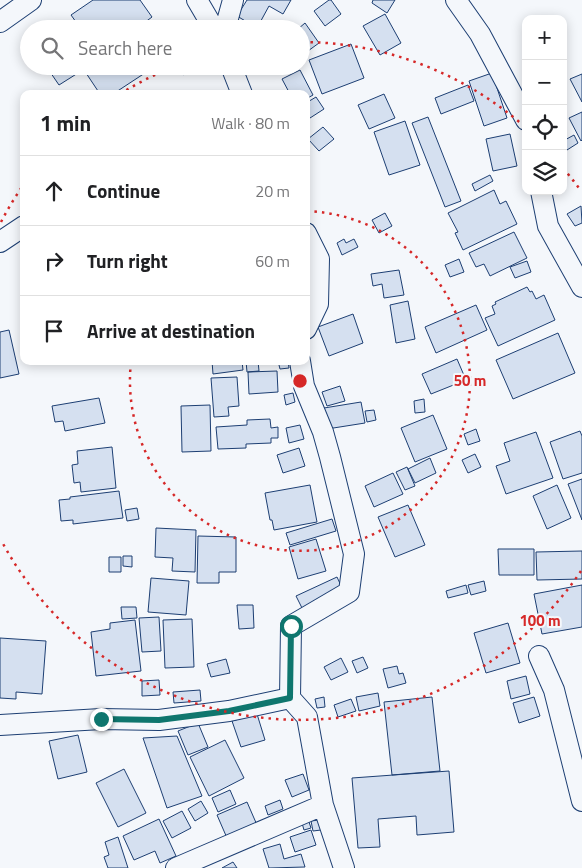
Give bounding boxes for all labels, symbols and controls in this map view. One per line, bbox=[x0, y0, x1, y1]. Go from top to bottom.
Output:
map controls bbox=[522, 15, 567, 195]
button: + bbox=[522, 15, 567, 60]
search box bbox=[20, 20, 310, 75]
text: Search here bbox=[78, 33, 172, 62]
icon: search bbox=[38, 34, 66, 62]
button: − bbox=[522, 60, 567, 105]
button: locate bbox=[522, 105, 567, 150]
text: 1 min bbox=[40, 107, 91, 139]
text: Walk · 80 m bbox=[211, 111, 290, 135]
button: layers bbox=[522, 150, 567, 195]
text: Continue bbox=[87, 176, 160, 205]
icon: ahead bbox=[40, 177, 68, 205]
text: 20 m bbox=[255, 179, 290, 203]
text: Turn right bbox=[87, 246, 168, 275]
icon: right bbox=[40, 247, 68, 275]
text: 60 m bbox=[255, 249, 290, 273]
text: Arrive at destination bbox=[87, 316, 255, 345]
icon: arrive bbox=[40, 317, 68, 345]
text: 50 m bbox=[454, 369, 486, 392]
centre of rings bbox=[291, 372, 309, 390]
text: 100 m bbox=[519, 609, 561, 632]
route start bbox=[280, 615, 303, 638]
route end bbox=[90, 708, 113, 731]

